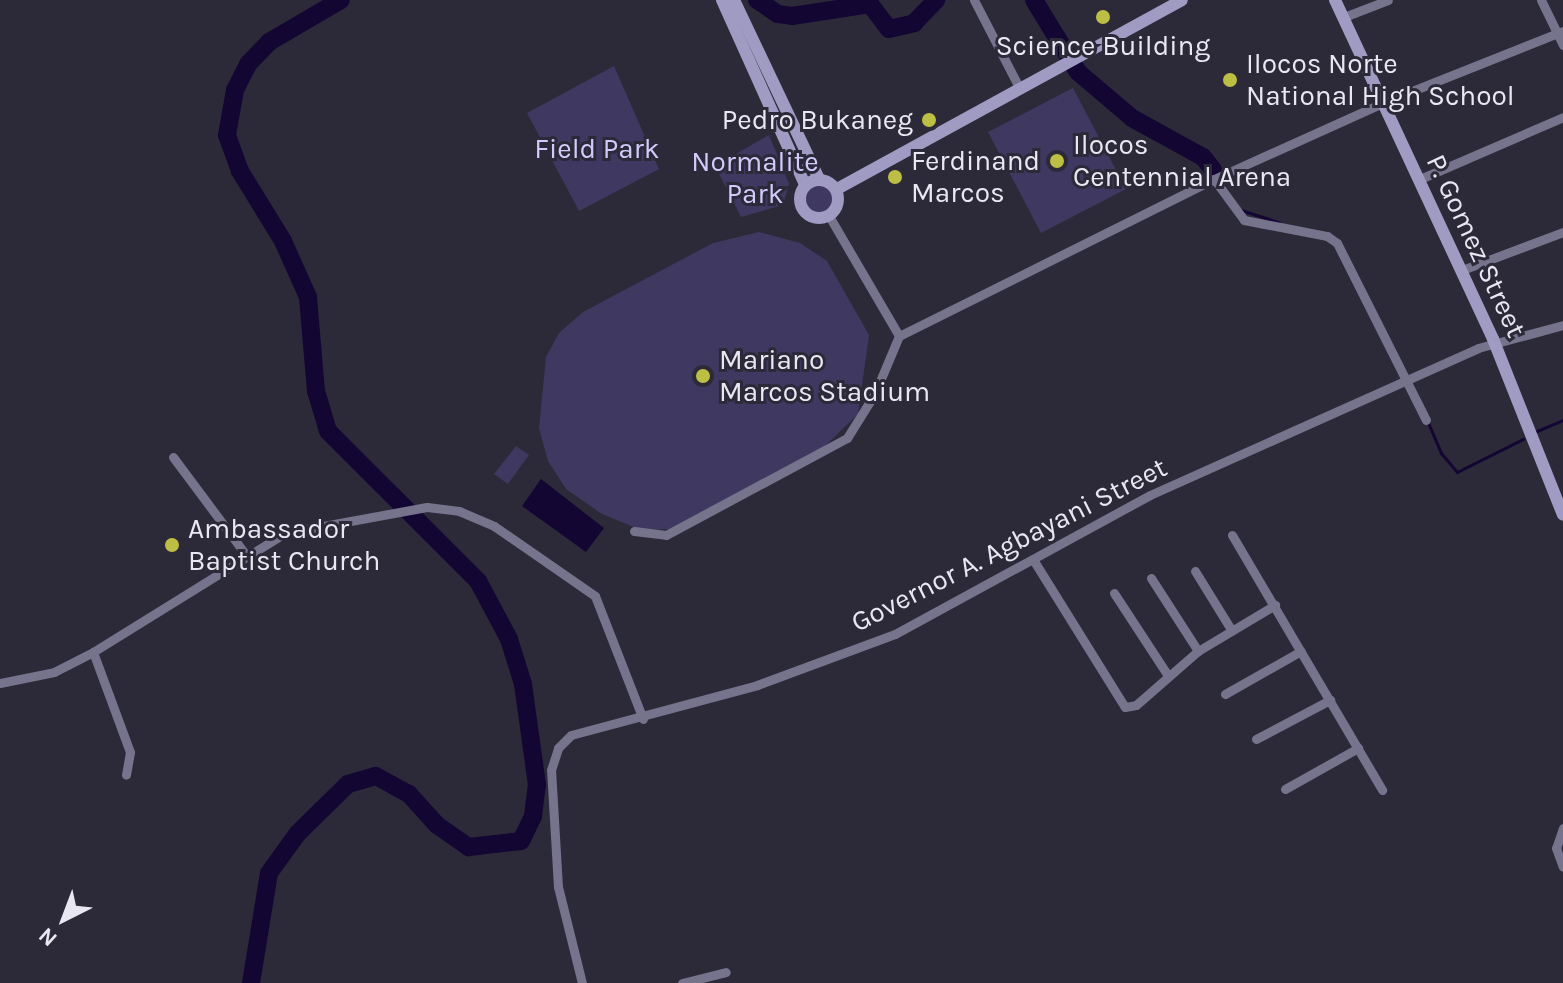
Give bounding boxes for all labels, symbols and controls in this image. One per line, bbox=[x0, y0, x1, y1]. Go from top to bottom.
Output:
marker: Science Building bbox=[1094, 8, 1112, 26]
place label: Science Building bbox=[996, 29, 1210, 63]
place label: Ilocos Norte National High School bbox=[1246, 47, 1515, 113]
marker: Ilocos Norte National High School bbox=[1221, 71, 1239, 89]
place label: Pedro Bukaneg bbox=[722, 103, 913, 137]
marker: Pedro Bukaneg bbox=[920, 111, 938, 129]
place label: Ilocos Centennial Arena bbox=[1073, 128, 1291, 194]
park label: Field Park bbox=[534, 132, 660, 166]
place label: Ferdinand Marcos bbox=[911, 144, 1040, 210]
park label: Normalite Park bbox=[691, 145, 819, 211]
street label: P. Gomez Street bbox=[1419, 149, 1533, 343]
marker: Ilocos Centennial Arena bbox=[1048, 152, 1066, 170]
marker: Ferdinand Marcos bbox=[886, 168, 904, 186]
place label: Mariano Marcos Stadium bbox=[719, 343, 930, 409]
marker: Mariano Marcos Stadium bbox=[694, 367, 712, 385]
street label: Governor A. Agbayani Street bbox=[846, 451, 1172, 639]
place label: Ambassador Baptist Church bbox=[188, 512, 380, 578]
marker: Ambassador Baptist Church bbox=[163, 536, 181, 554]
north arrow bbox=[24, 879, 104, 959]
text: N bbox=[33, 922, 63, 952]

